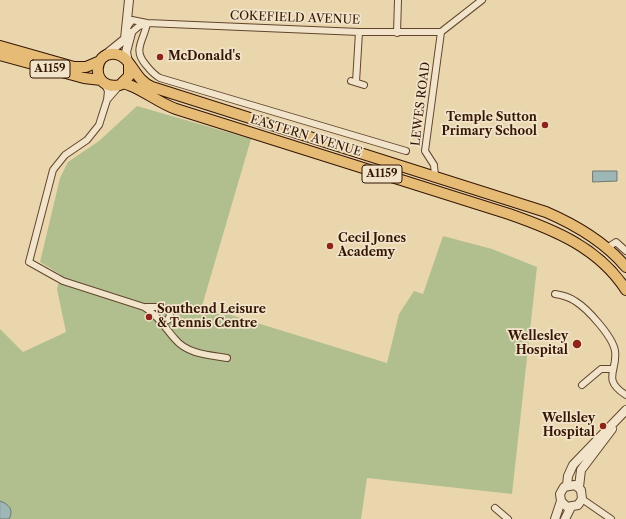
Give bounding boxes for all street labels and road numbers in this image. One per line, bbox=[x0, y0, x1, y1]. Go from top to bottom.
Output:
street label: COKEFIELD AVENUE bbox=[230, 9, 360, 27]
road number: A1159 bbox=[30, 60, 70, 78]
street label: LEWES ROAD bbox=[409, 61, 433, 147]
street label: EASTERN AVENUE bbox=[249, 112, 363, 160]
road number: A1159 bbox=[362, 165, 402, 183]

